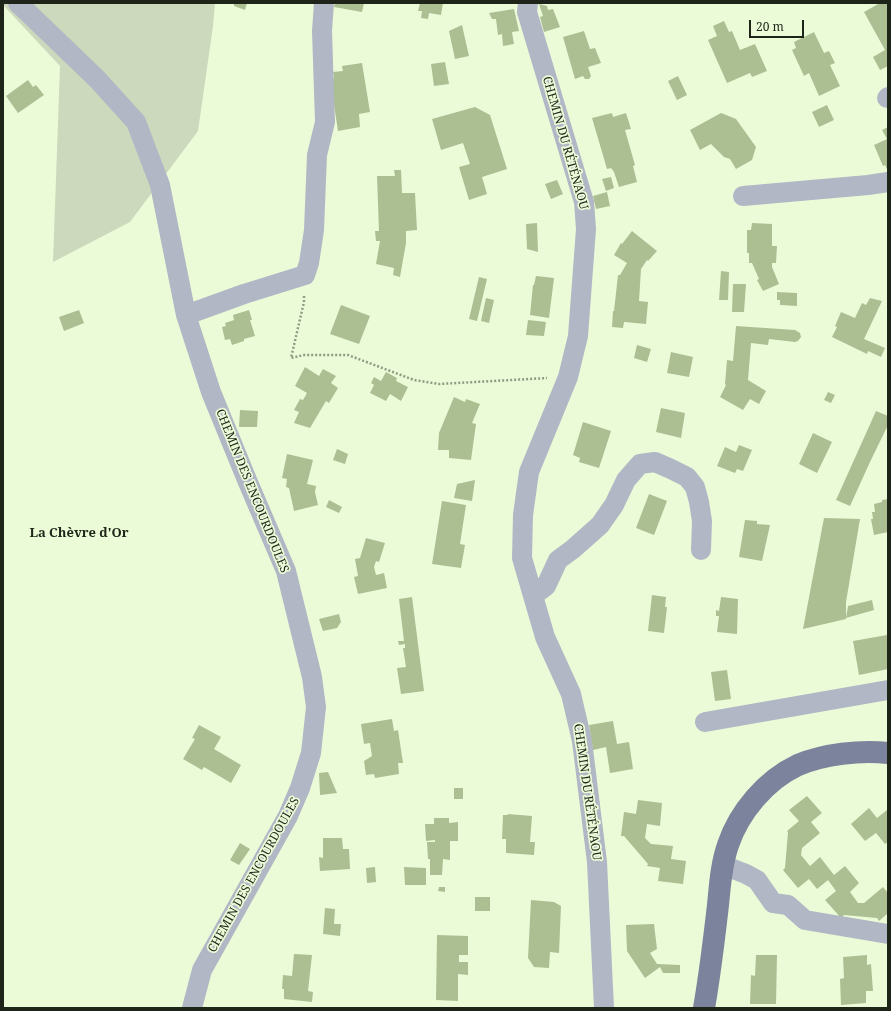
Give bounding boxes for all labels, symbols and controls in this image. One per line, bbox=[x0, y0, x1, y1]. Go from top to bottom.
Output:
scale bar bbox=[751, 12, 806, 38]
text: 20 m bbox=[756, 18, 784, 35]
street label: CHEMIN DU RÉTÉNAOU bbox=[539, 75, 591, 211]
street label: CHEMIN DES ENCOURDOULES bbox=[213, 407, 291, 575]
district label: La Chèvre d'Or bbox=[29, 525, 129, 541]
street label: CHEMIN DU RÉTÉNAOU bbox=[570, 723, 604, 861]
street label: CHEMIN DES ENCOURDOULES bbox=[205, 795, 303, 955]

